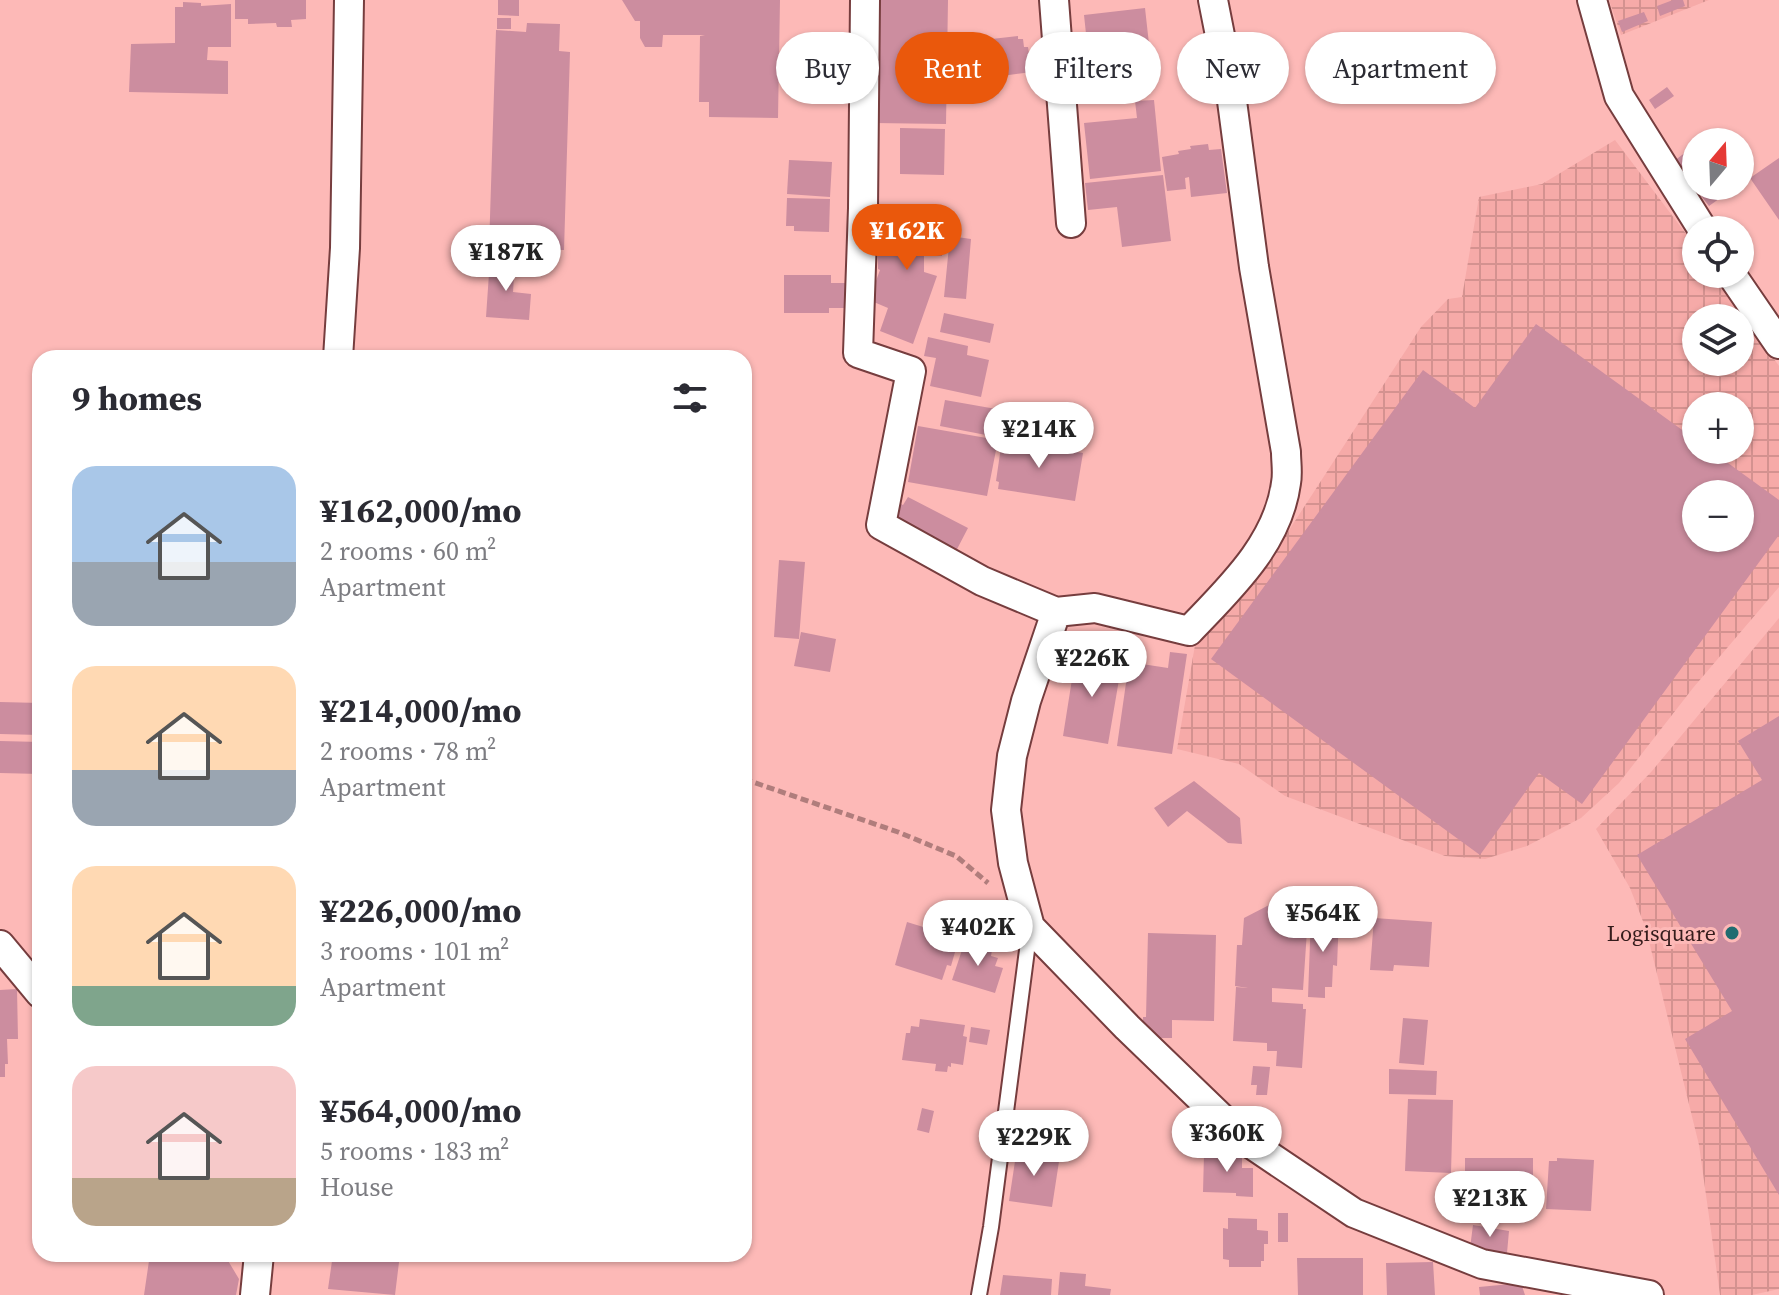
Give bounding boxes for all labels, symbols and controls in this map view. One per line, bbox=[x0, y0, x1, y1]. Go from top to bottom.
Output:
chip: Buy bbox=[776, 32, 879, 104]
chip: Rent bbox=[895, 32, 1009, 104]
chip: Filters bbox=[1025, 32, 1161, 104]
chip: New bbox=[1177, 32, 1289, 104]
chip: Apartment bbox=[1305, 32, 1496, 104]
north arrow bbox=[1682, 128, 1754, 200]
map controls bbox=[1682, 128, 1754, 552]
pin: ¥162K bbox=[851, 204, 963, 272]
text: ¥162K bbox=[870, 212, 944, 248]
button: locate bbox=[1682, 216, 1754, 288]
pin: ¥187K bbox=[450, 225, 562, 293]
text: ¥187K bbox=[469, 233, 543, 269]
button: layers bbox=[1682, 304, 1754, 376]
text: 9 homes bbox=[72, 375, 202, 421]
icon: filters bbox=[668, 376, 712, 420]
button: + bbox=[1682, 392, 1754, 464]
pin: ¥214K bbox=[983, 402, 1095, 470]
text: ¥214K bbox=[1002, 410, 1076, 446]
button: − bbox=[1682, 480, 1754, 552]
text: ¥162,000/mo bbox=[320, 487, 521, 533]
icon: home bbox=[136, 498, 232, 594]
text: 2 rooms · 60 m² bbox=[320, 533, 496, 569]
text: Apartment bbox=[320, 569, 445, 605]
pin: ¥226K bbox=[1036, 631, 1148, 699]
text: ¥226K bbox=[1055, 639, 1129, 675]
text: ¥214,000/mo bbox=[320, 687, 521, 733]
icon: home bbox=[136, 698, 232, 794]
text: 2 rooms · 78 m² bbox=[320, 733, 496, 769]
text: Apartment bbox=[320, 769, 445, 805]
pin: ¥564K bbox=[1267, 886, 1379, 954]
text: ¥226,000/mo bbox=[320, 887, 521, 933]
text: ¥564K bbox=[1286, 894, 1360, 930]
icon: home bbox=[136, 898, 232, 994]
pin: ¥402K bbox=[922, 900, 1034, 968]
text: ¥402K bbox=[941, 908, 1015, 944]
place label: Logisquare bbox=[1607, 918, 1716, 948]
marker: Logisquare bbox=[1723, 924, 1741, 942]
text: 3 rooms · 101 m² bbox=[320, 933, 509, 969]
text: Apartment bbox=[320, 969, 445, 1005]
text: ¥564,000/mo bbox=[320, 1087, 521, 1133]
icon: home bbox=[136, 1098, 232, 1194]
pin: ¥360K bbox=[1171, 1106, 1283, 1174]
pin: ¥229K bbox=[978, 1110, 1090, 1178]
text: ¥360K bbox=[1190, 1114, 1264, 1150]
text: ¥229K bbox=[997, 1118, 1071, 1154]
text: 5 rooms · 183 m² bbox=[320, 1133, 509, 1169]
text: House bbox=[320, 1169, 394, 1205]
pin: ¥213K bbox=[1434, 1171, 1546, 1239]
text: ¥213K bbox=[1453, 1179, 1527, 1215]

